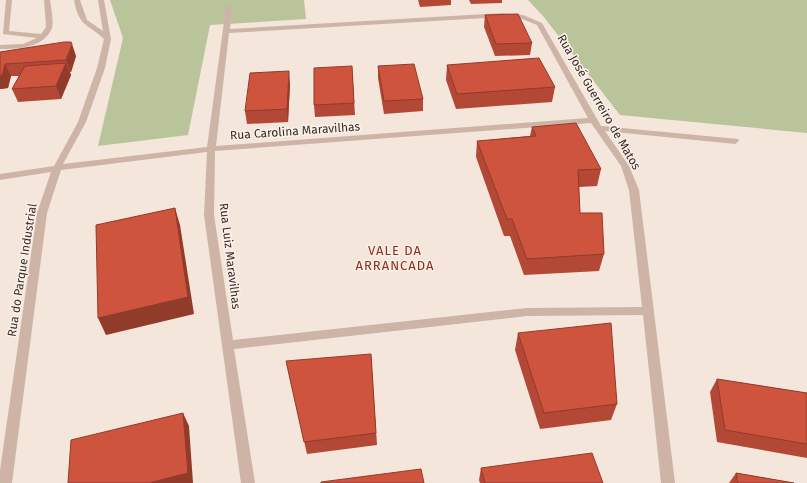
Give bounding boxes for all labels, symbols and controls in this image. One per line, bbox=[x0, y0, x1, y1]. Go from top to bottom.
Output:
street label: Rua José Guerreiro de Matos bbox=[554, 32, 644, 172]
street label: Rua Carolina Maravilhas bbox=[230, 119, 361, 143]
street label: Rua do Parque Industrial bbox=[5, 202, 40, 338]
street label: Rua Luiz Maravilhas bbox=[217, 202, 244, 310]
district label: VALE DA ARRANCADA bbox=[356, 243, 434, 273]

